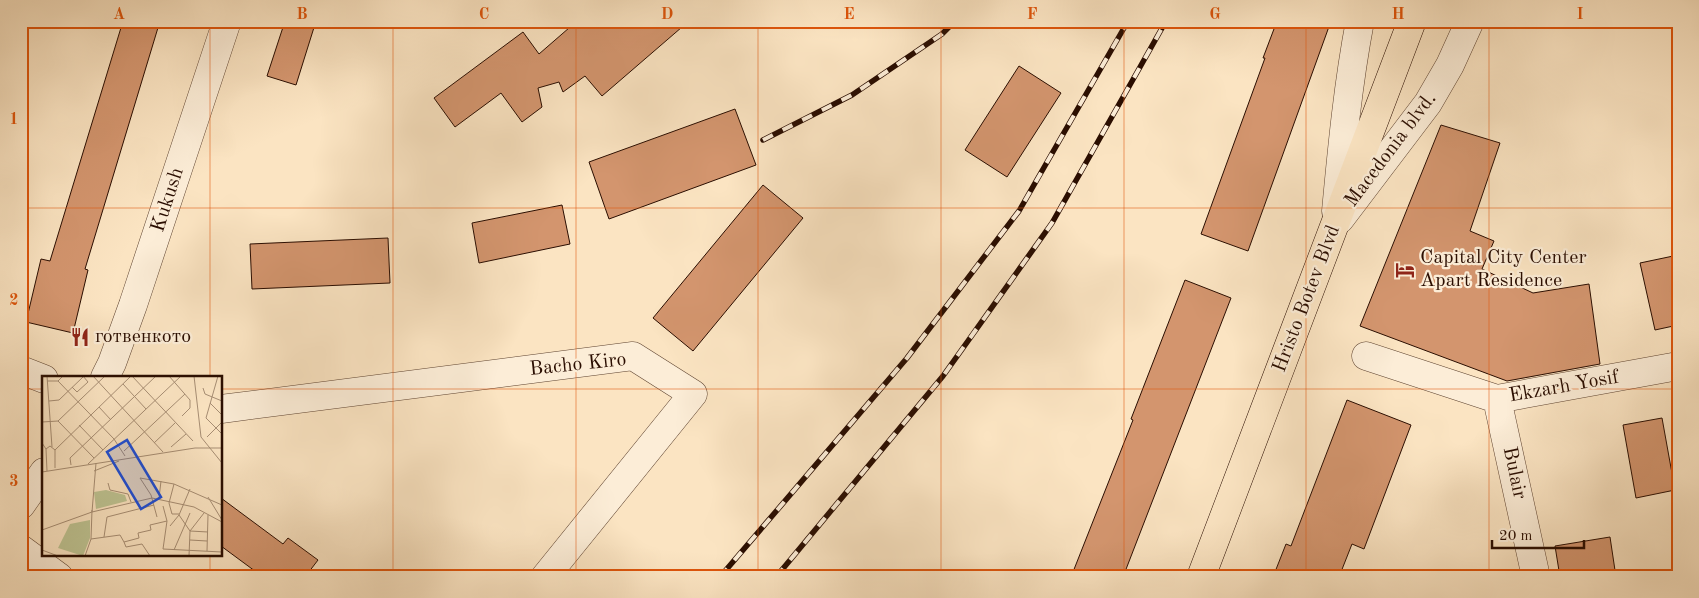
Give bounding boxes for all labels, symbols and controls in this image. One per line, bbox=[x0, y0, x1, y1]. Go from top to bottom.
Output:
text: A bbox=[113, 7, 125, 23]
text: B bbox=[296, 7, 308, 23]
text: C bbox=[479, 7, 489, 23]
text: D bbox=[661, 7, 673, 23]
text: E bbox=[843, 7, 855, 23]
text: F bbox=[1027, 7, 1038, 23]
text: G bbox=[1209, 7, 1221, 23]
text: H bbox=[1391, 7, 1405, 23]
text: I bbox=[1576, 7, 1584, 23]
street label: Macedonia blvd. bbox=[1342, 89, 1440, 211]
text: 1 bbox=[9, 112, 19, 128]
street label: Kukush bbox=[148, 165, 188, 235]
street label: Hristo Botev Blvd bbox=[1270, 223, 1344, 375]
place label: Capital City Center Apart Residence bbox=[1420, 248, 1587, 291]
hotel icon: Capital City Center Apart Residence bbox=[1394, 259, 1416, 281]
text: 2 bbox=[9, 293, 19, 309]
restaurant icon: готвенкото bbox=[69, 326, 91, 348]
place label: готвенкото bbox=[95, 327, 191, 347]
street label: Bacho Kiro bbox=[528, 350, 628, 380]
street label: Ekzarh Yosif bbox=[1507, 367, 1622, 407]
inset map bbox=[42, 376, 222, 556]
street label: Bulair bbox=[1499, 445, 1529, 501]
text: 3 bbox=[9, 474, 19, 490]
scale bar bbox=[1492, 518, 1584, 550]
text: 20 m bbox=[1499, 529, 1533, 544]

